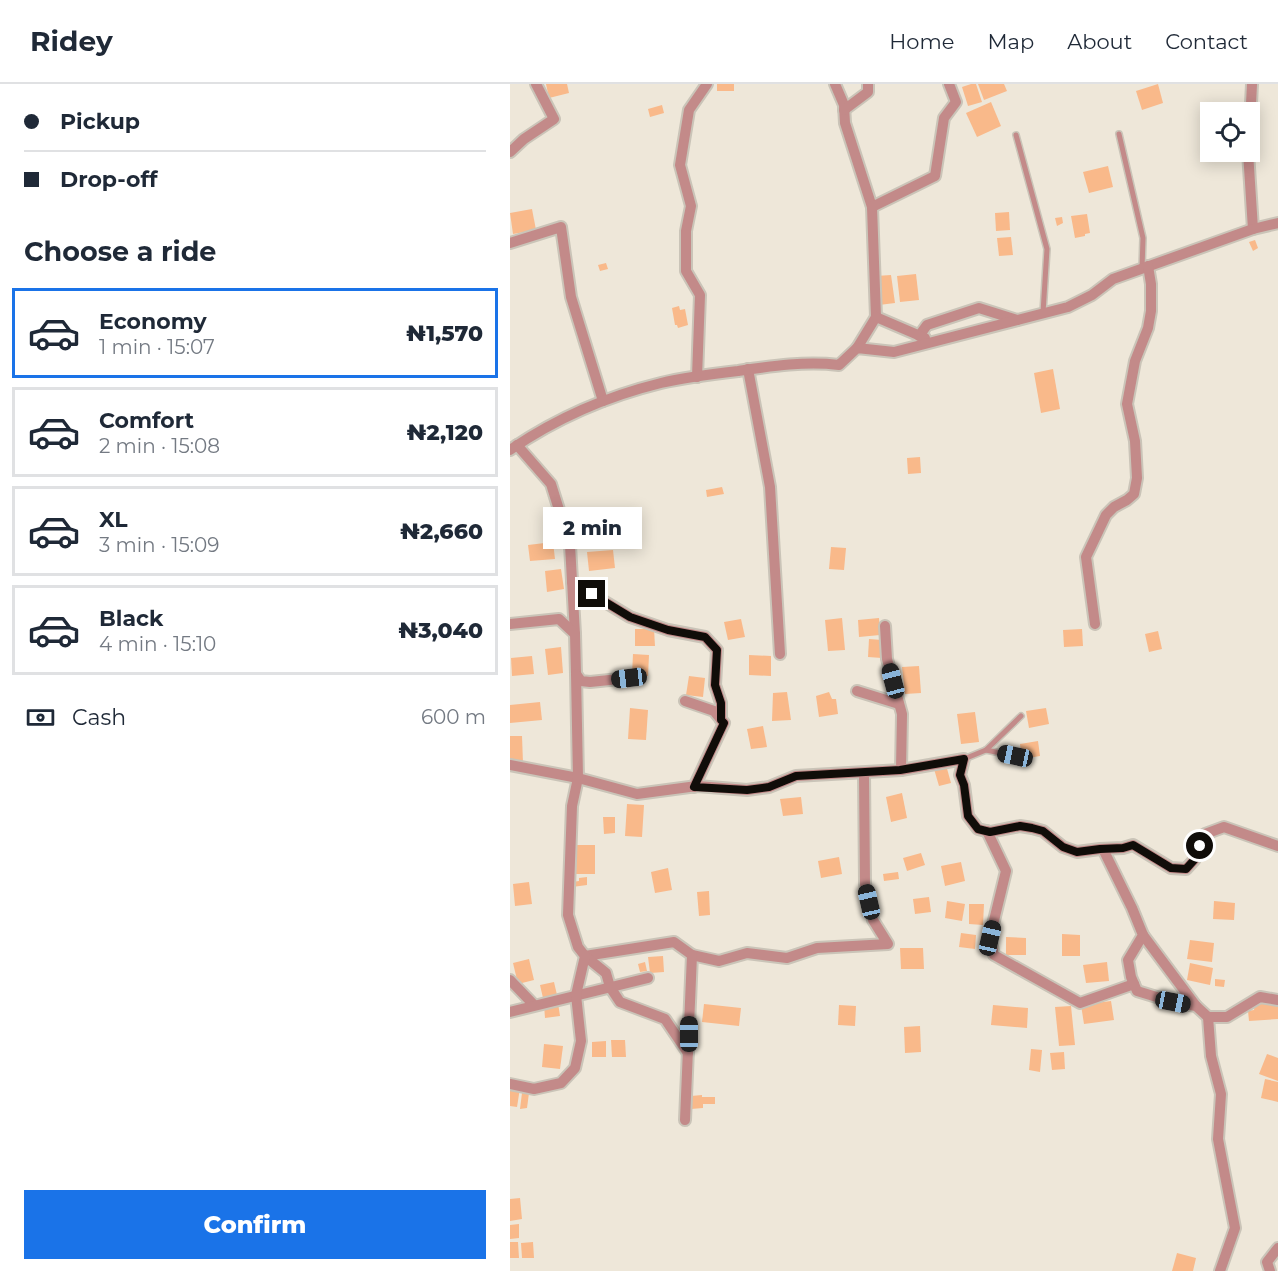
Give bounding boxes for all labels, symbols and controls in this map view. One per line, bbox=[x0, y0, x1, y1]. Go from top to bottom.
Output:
text: Ridey bbox=[30, 24, 113, 58]
text: Home bbox=[889, 29, 954, 54]
text: Map bbox=[987, 29, 1034, 54]
text: About bbox=[1067, 29, 1132, 54]
text: Contact bbox=[1165, 29, 1248, 54]
map controls bbox=[1200, 102, 1260, 162]
button: locate bbox=[1200, 102, 1260, 162]
text: Pickup bbox=[60, 108, 140, 135]
text: Drop-off bbox=[60, 166, 158, 193]
text: Choose a ride bbox=[24, 235, 216, 268]
icon: car bbox=[27, 306, 81, 360]
text: Economy bbox=[99, 308, 207, 335]
text: ₦1,570 bbox=[406, 320, 483, 347]
text: 1 min · 15:07 bbox=[99, 335, 215, 359]
icon: car bbox=[27, 405, 81, 459]
text: Comfort bbox=[99, 407, 194, 434]
text: ₦2,120 bbox=[407, 419, 483, 446]
text: 2 min · 15:08 bbox=[99, 434, 220, 458]
icon: car bbox=[27, 504, 81, 558]
text: XL bbox=[99, 506, 128, 533]
callout: 2 min bbox=[542, 507, 642, 549]
text: 2 min bbox=[563, 516, 622, 540]
text: ₦2,660 bbox=[400, 518, 483, 545]
text: 3 min · 15:09 bbox=[99, 533, 219, 557]
route end bbox=[578, 580, 605, 607]
icon: car bbox=[27, 603, 81, 657]
text: Black bbox=[99, 605, 163, 632]
text: ₦3,040 bbox=[398, 617, 483, 644]
text: 4 min · 15:10 bbox=[99, 632, 216, 656]
car bbox=[880, 661, 906, 701]
car bbox=[610, 667, 648, 689]
icon: cash bbox=[24, 701, 57, 734]
text: Cash bbox=[72, 704, 126, 731]
text: 600 m bbox=[421, 705, 486, 729]
car bbox=[996, 743, 1034, 769]
route start bbox=[1186, 832, 1213, 859]
car bbox=[856, 882, 882, 922]
car bbox=[977, 918, 1003, 958]
car bbox=[1154, 990, 1192, 1014]
car bbox=[680, 1016, 698, 1052]
button: Confirm bbox=[24, 1190, 486, 1259]

